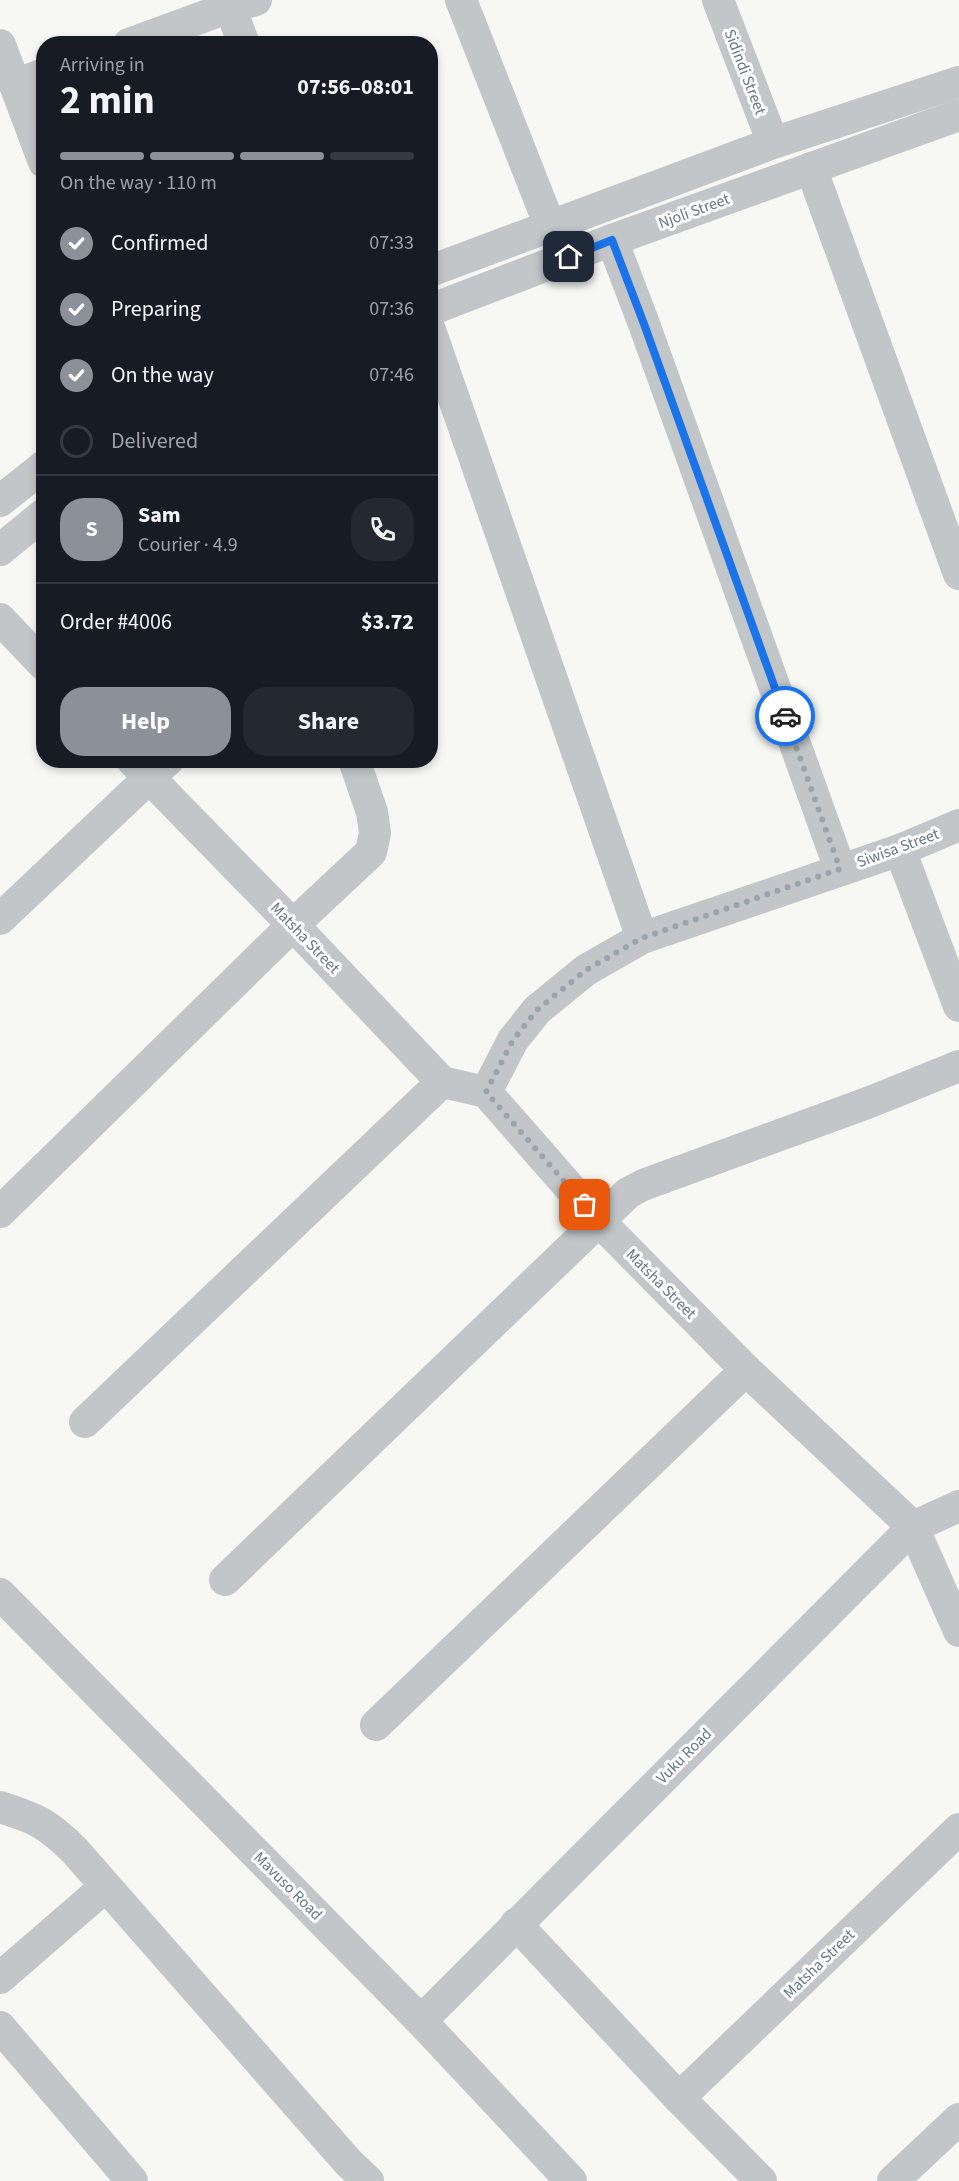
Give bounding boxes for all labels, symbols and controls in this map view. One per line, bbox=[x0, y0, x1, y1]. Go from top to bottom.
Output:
street label: Sidindi Street bbox=[719, 26, 772, 119]
text: Arriving in bbox=[60, 51, 145, 79]
text: 07:56–08:01 bbox=[297, 71, 414, 103]
text: 2 min bbox=[60, 73, 155, 129]
text: On the way · 110 m bbox=[60, 169, 217, 197]
street label: Njoli Street bbox=[655, 188, 733, 234]
icon: check bbox=[60, 227, 93, 260]
text: Confirmed bbox=[111, 227, 208, 259]
text: 07:33 bbox=[369, 229, 414, 257]
pin bbox=[543, 231, 594, 282]
icon: home bbox=[552, 240, 585, 273]
icon: check bbox=[60, 293, 93, 326]
text: Preparing bbox=[111, 293, 201, 325]
text: 07:36 bbox=[369, 295, 414, 323]
icon: check bbox=[60, 359, 93, 392]
text: On the way bbox=[111, 359, 214, 391]
text: 07:46 bbox=[369, 361, 414, 389]
text: Delivered bbox=[111, 425, 198, 457]
button: phone bbox=[351, 498, 414, 561]
text: Sam bbox=[138, 499, 181, 531]
text: S bbox=[85, 513, 98, 545]
text: Courier · 4.9 bbox=[138, 531, 238, 559]
text: Order #4006 bbox=[60, 606, 172, 638]
text: $3.72 bbox=[361, 606, 414, 638]
courier bbox=[755, 686, 815, 746]
button: Help bbox=[60, 687, 231, 756]
button: Share bbox=[243, 687, 414, 756]
icon: car bbox=[769, 700, 802, 733]
street label: Siwisa Street bbox=[854, 823, 943, 873]
street label: Matsha Street bbox=[265, 897, 345, 979]
pin bbox=[559, 1179, 610, 1230]
icon: bag bbox=[568, 1188, 601, 1221]
street label: Matsha Street bbox=[621, 1244, 702, 1325]
street label: Vuku Road bbox=[651, 1723, 717, 1789]
street label: Mavuso Road bbox=[249, 1847, 327, 1925]
street label: Matsha Street bbox=[778, 1924, 860, 2004]

